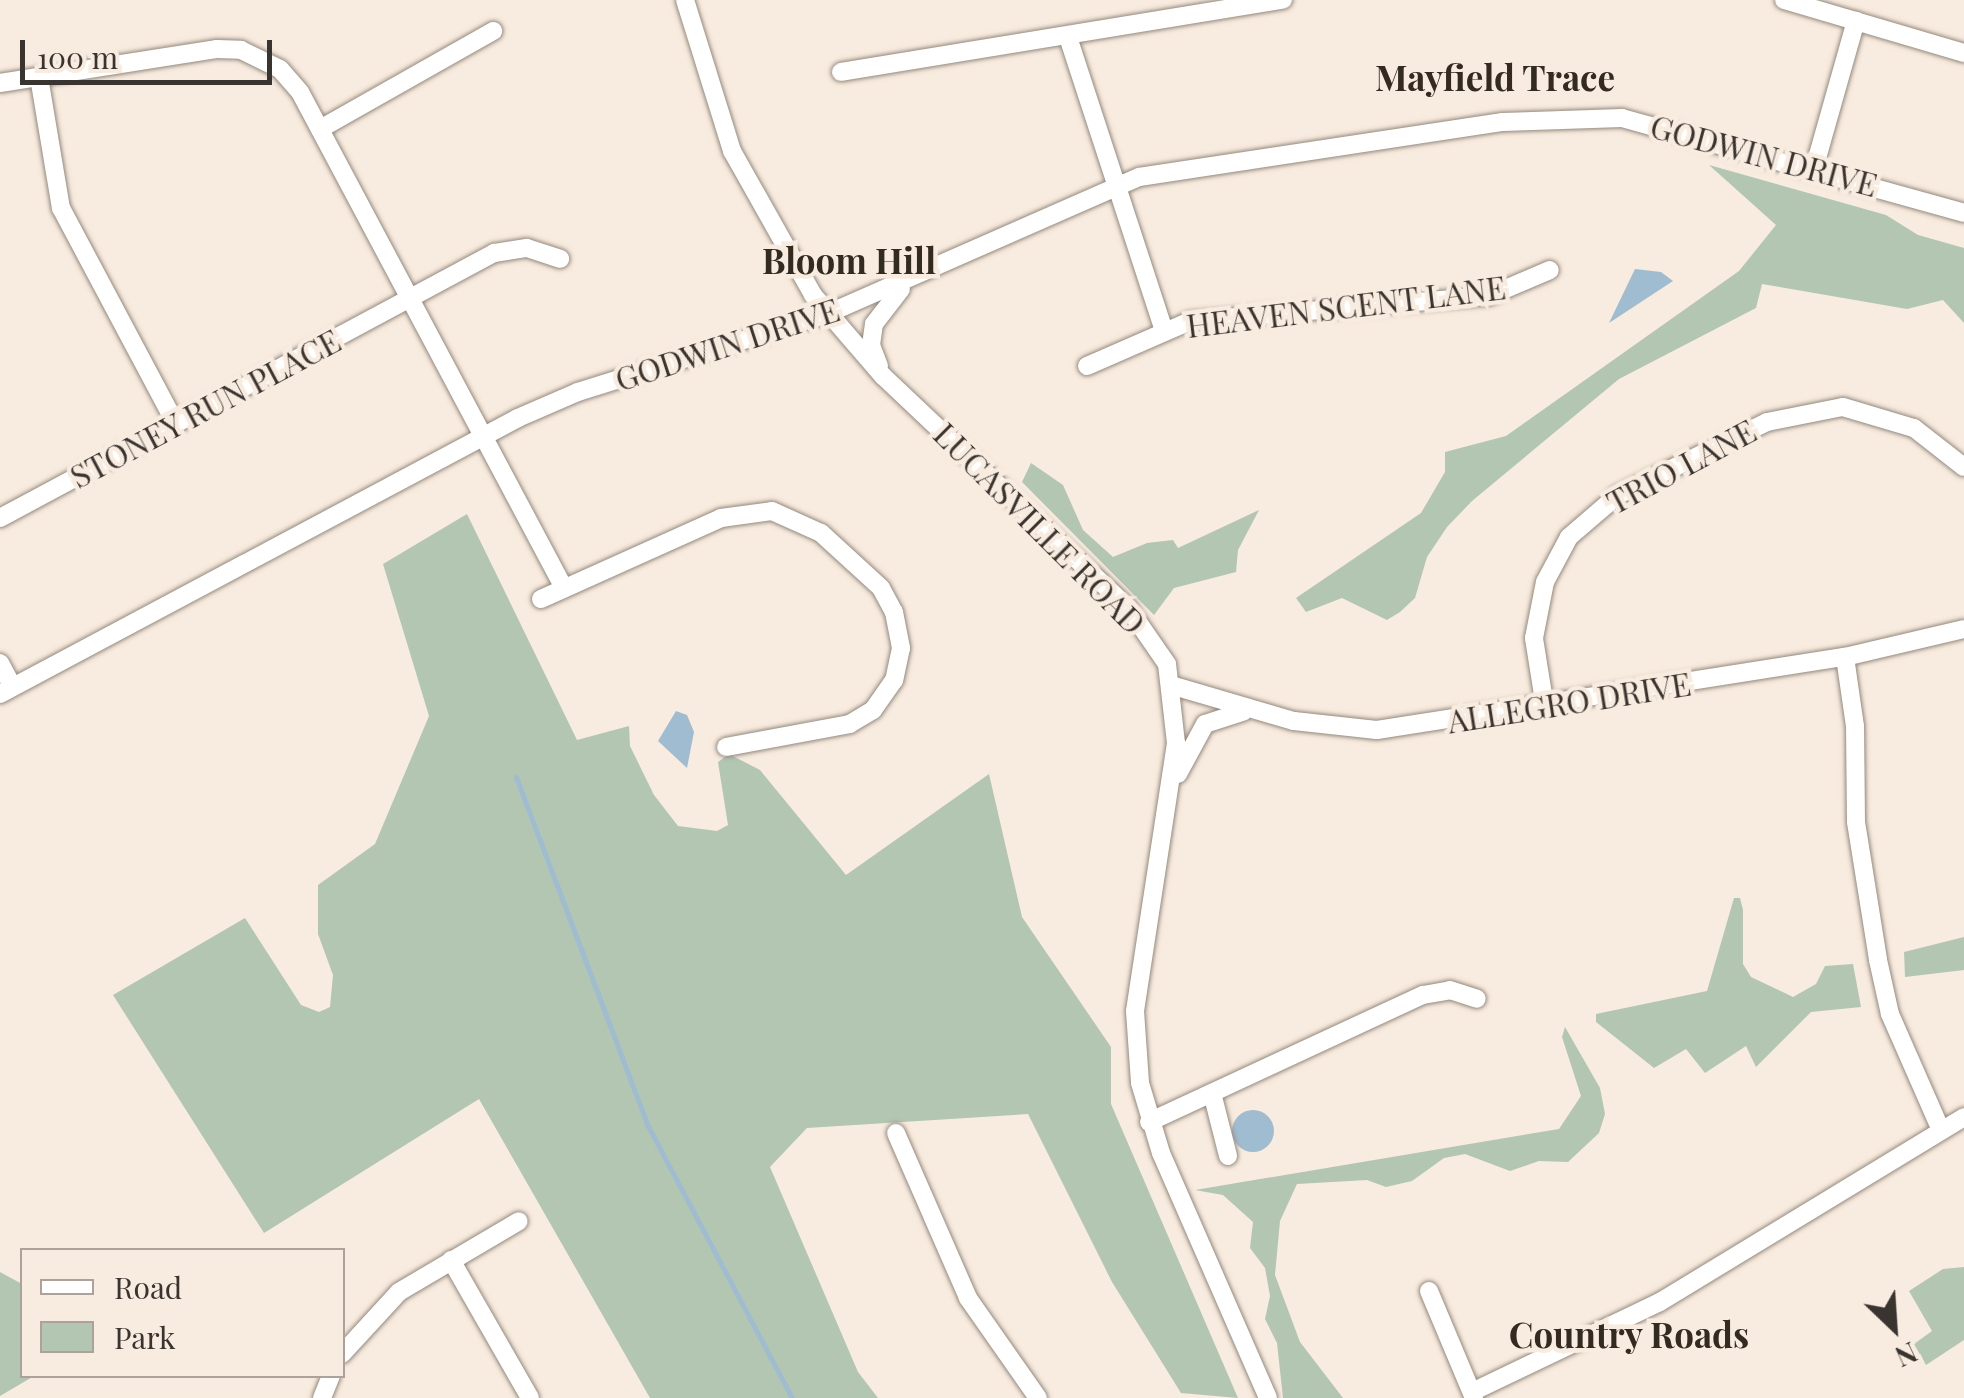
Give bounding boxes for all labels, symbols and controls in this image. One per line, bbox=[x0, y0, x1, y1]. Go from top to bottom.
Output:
scale bar bbox=[25, 20, 278, 82]
text: 100 m bbox=[37, 37, 118, 77]
district label: Mayfield Trace bbox=[1375, 56, 1615, 98]
street label: GODWIN DRIVE bbox=[1646, 106, 1882, 204]
district label: Bloom Hill bbox=[762, 239, 936, 281]
street label: HEAVEN SCENT LANE bbox=[1184, 267, 1508, 345]
street label: GODWIN DRIVE bbox=[610, 290, 844, 398]
street label: STONEY RUN PLACE bbox=[63, 320, 347, 496]
street label: TRIO LANE bbox=[1600, 411, 1762, 521]
street label: LUCASVILLE ROAD bbox=[927, 415, 1153, 641]
street label: ALLEGRO DRIVE bbox=[1445, 664, 1693, 740]
legend bbox=[20, 1248, 345, 1378]
text: Road bbox=[114, 1267, 182, 1307]
north arrow bbox=[1844, 1278, 1944, 1378]
district label: Country Roads bbox=[1508, 1313, 1750, 1355]
text: Park bbox=[114, 1317, 176, 1357]
text: N bbox=[1890, 1335, 1924, 1377]

